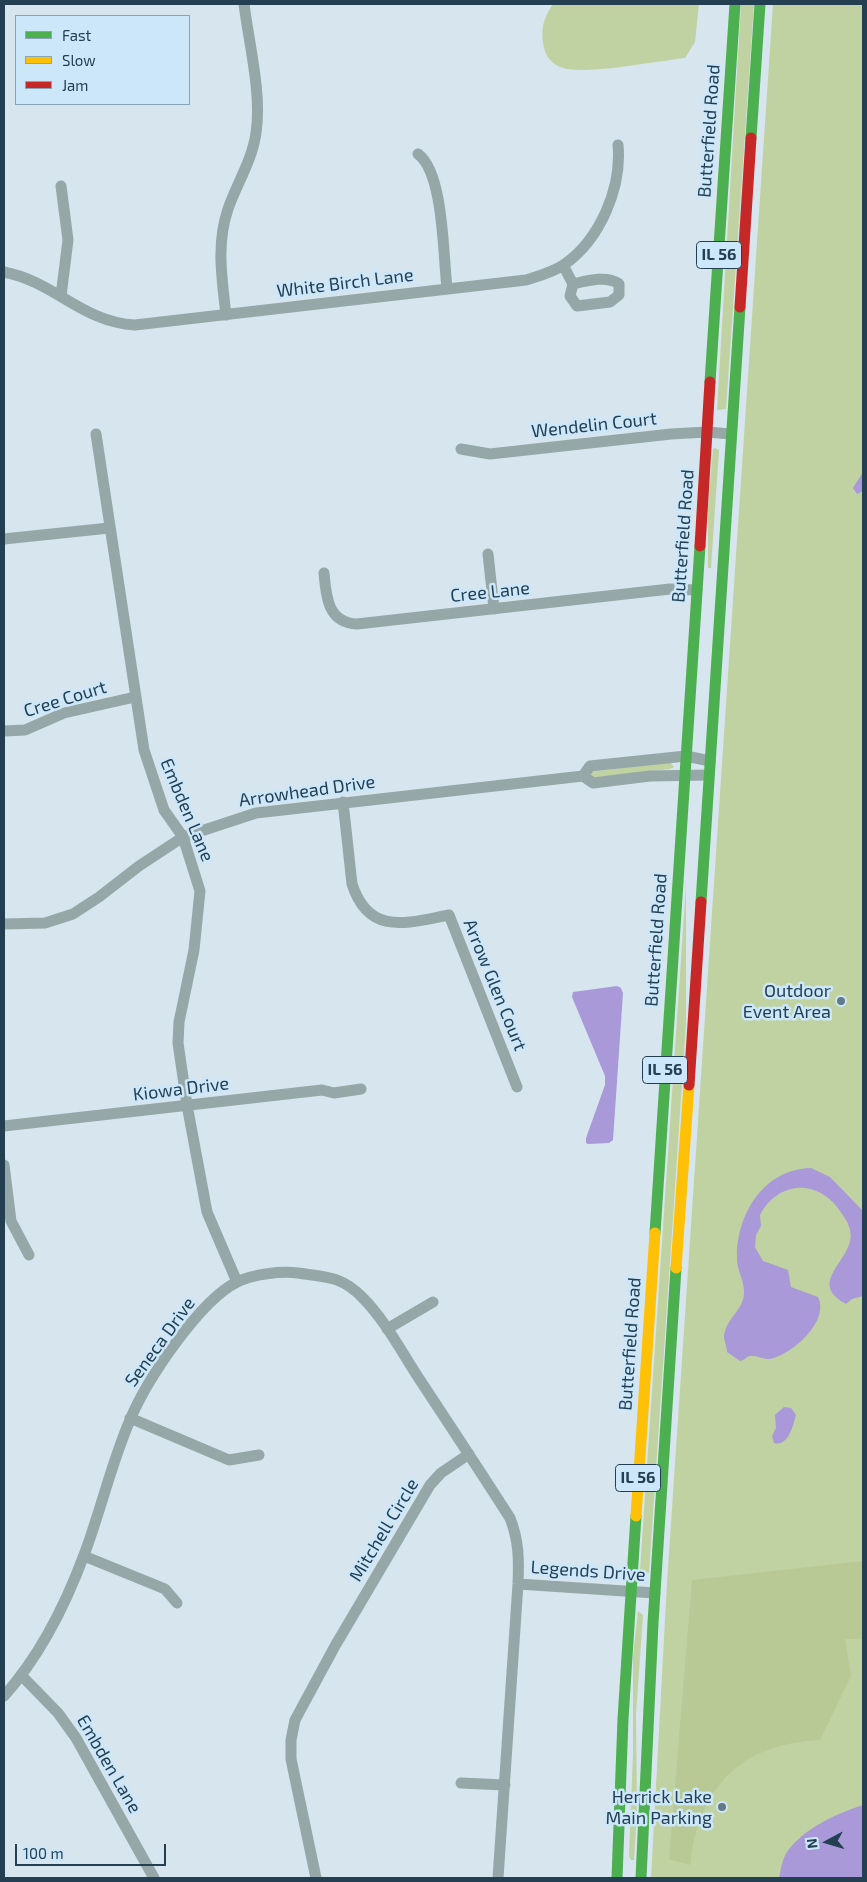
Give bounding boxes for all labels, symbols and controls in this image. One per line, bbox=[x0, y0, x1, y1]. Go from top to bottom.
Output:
legend bbox=[15, 15, 190, 105]
text: Fast bbox=[62, 26, 91, 44]
text: Slow bbox=[62, 51, 96, 69]
street label: Butterfield Road bbox=[694, 64, 724, 198]
text: Jam bbox=[62, 76, 88, 94]
road number: IL 56 bbox=[696, 242, 742, 268]
street label: White Birch Lane bbox=[275, 264, 415, 302]
street label: Wendelin Court bbox=[530, 408, 658, 442]
street label: Butterfield Road bbox=[668, 469, 698, 603]
street label: Cree Lane bbox=[449, 577, 531, 607]
street label: Cree Court bbox=[21, 676, 109, 722]
street label: Embden Lane bbox=[156, 755, 218, 865]
street label: Arrowhead Drive bbox=[237, 771, 377, 811]
street label: Butterfield Road bbox=[641, 873, 671, 1007]
street label: Arrow Glen Court bbox=[459, 916, 531, 1054]
place label: Outdoor Event Area bbox=[743, 980, 831, 1022]
marker: Outdoor Event Area bbox=[835, 995, 847, 1007]
road number: IL 56 bbox=[642, 1056, 688, 1084]
street label: Kiowa Drive bbox=[132, 1072, 230, 1106]
street label: Butterfield Road bbox=[615, 1277, 645, 1411]
street label: Seneca Drive bbox=[120, 1293, 200, 1391]
road number: IL 56 bbox=[616, 1465, 660, 1492]
street label: Mitchell Circle bbox=[345, 1475, 423, 1585]
street label: Legends Drive bbox=[530, 1556, 646, 1586]
street label: Embden Lane bbox=[72, 1711, 146, 1817]
place label: Herrick Lake Main Parking bbox=[606, 1786, 712, 1828]
marker: Herrick Lake Main Parking bbox=[716, 1801, 728, 1813]
north arrow bbox=[802, 1817, 852, 1867]
scale bar bbox=[18, 1834, 169, 1866]
text: N bbox=[803, 1838, 821, 1850]
text: 100 m bbox=[23, 1844, 64, 1862]

